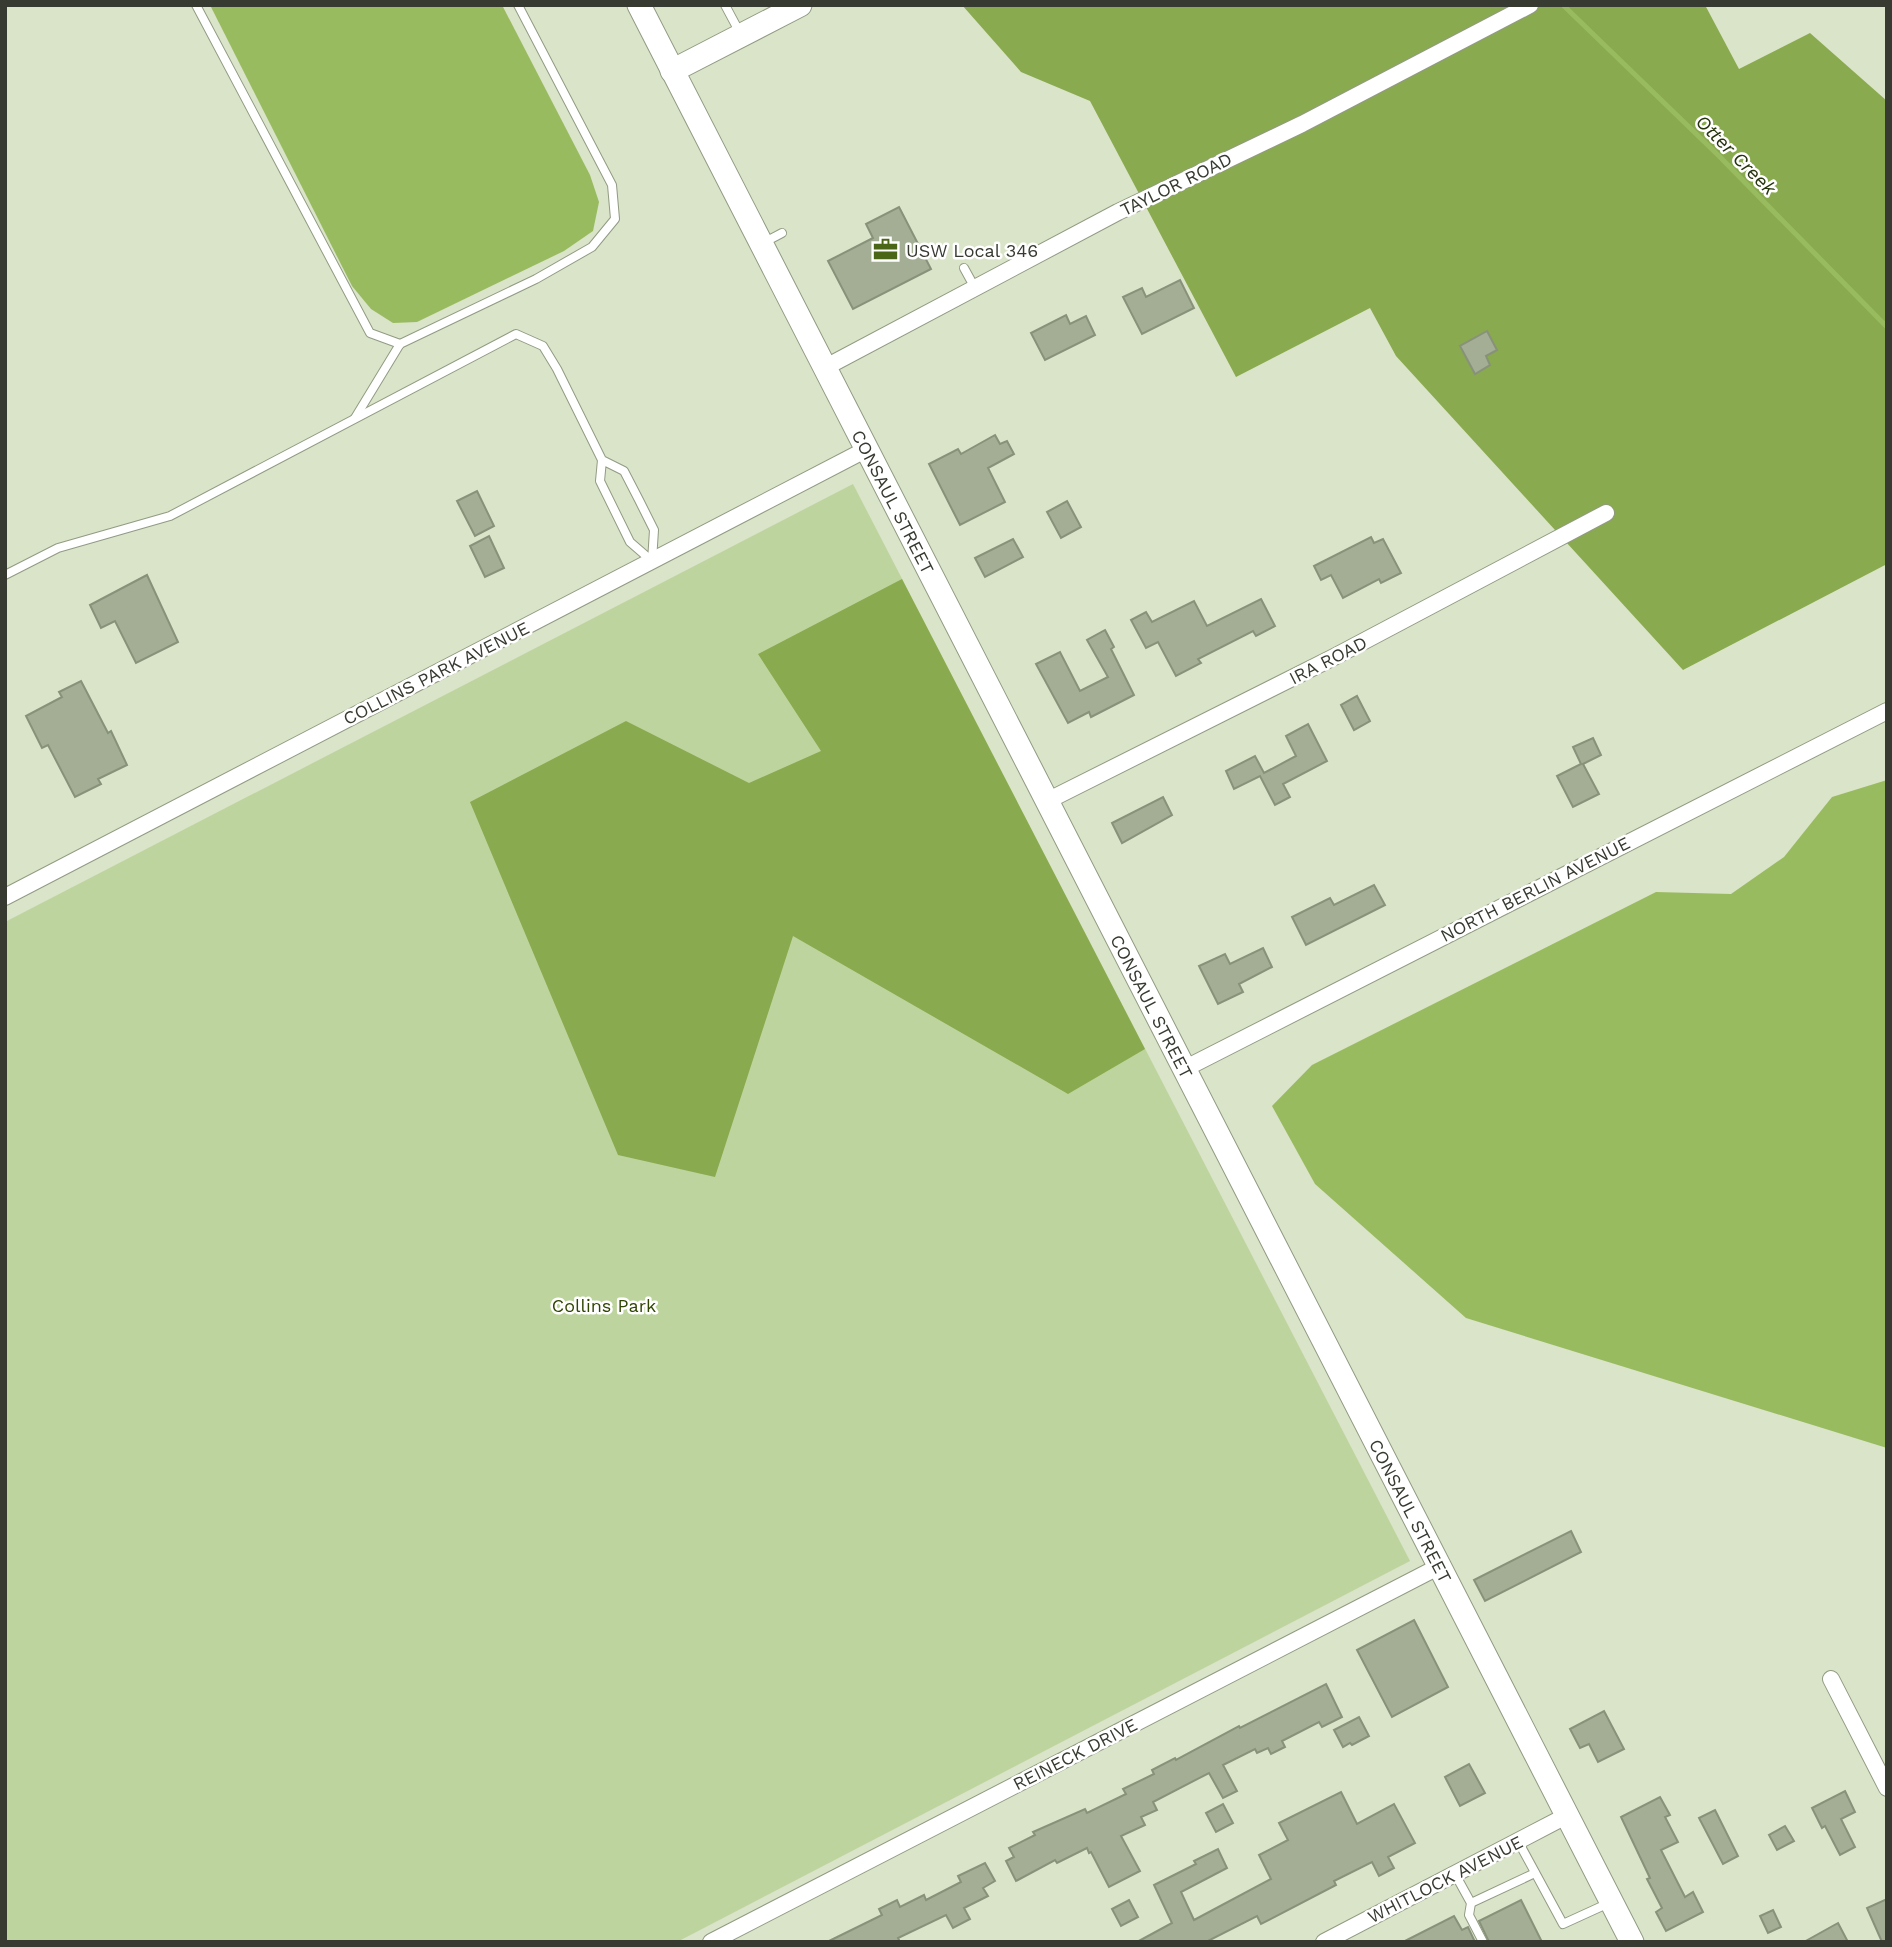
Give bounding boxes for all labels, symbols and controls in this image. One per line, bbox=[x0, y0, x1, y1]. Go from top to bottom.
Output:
water label: Otter Creek bbox=[1691, 110, 1781, 200]
street label: TAYLOR ROAD bbox=[1117, 148, 1235, 220]
office icon: USW Local 346 bbox=[872, 236, 900, 264]
place label: USW Local 346 bbox=[906, 240, 1038, 261]
street label: CONSAUL STREET bbox=[848, 426, 939, 577]
street label: COLLINS PARK AVENUE bbox=[340, 617, 532, 729]
street label: IRA ROAD bbox=[1286, 631, 1370, 689]
street label: NORTH BERLIN AVENUE bbox=[1437, 832, 1633, 946]
street label: CONSAUL STREET bbox=[1107, 931, 1198, 1082]
park label: Collins Park bbox=[552, 1295, 656, 1316]
street label: CONSAUL STREET bbox=[1365, 1435, 1457, 1586]
street label: REINECK DRIVE bbox=[1009, 1714, 1141, 1794]
street label: WHITLOCK AVENUE bbox=[1364, 1831, 1526, 1927]

